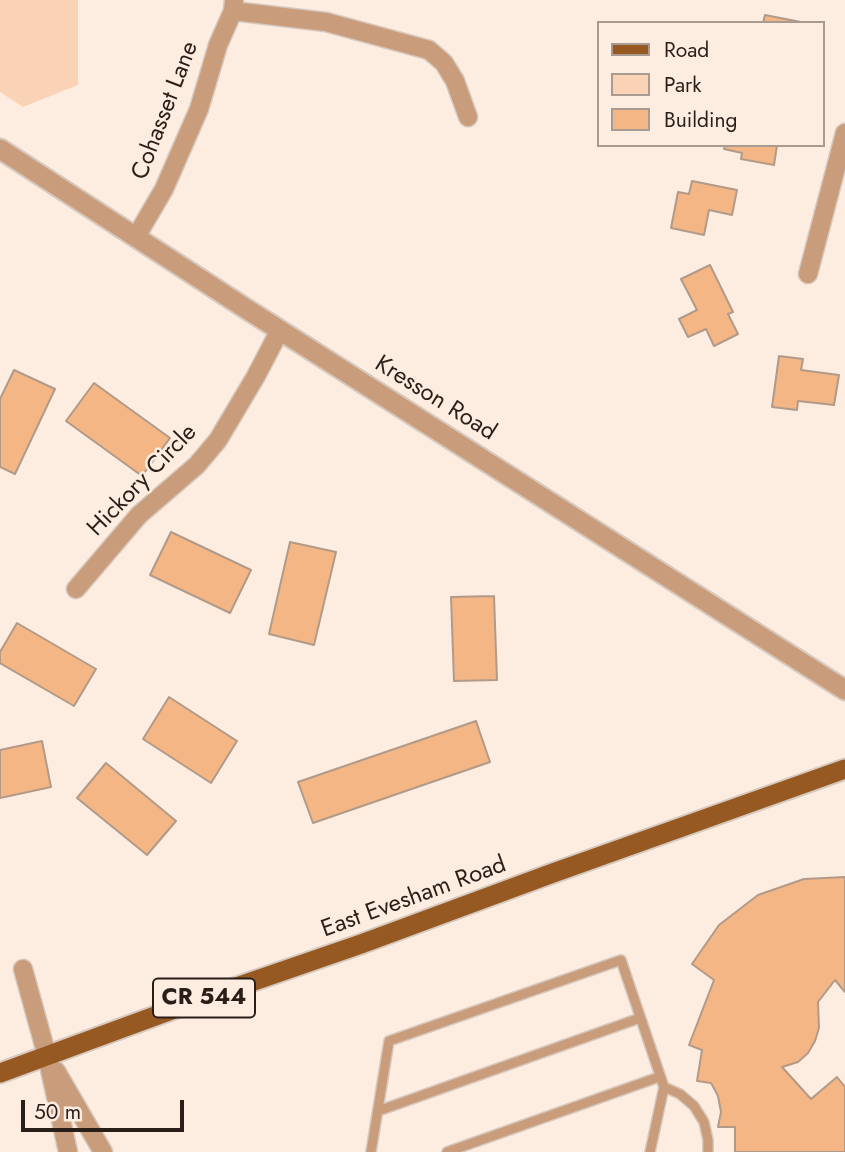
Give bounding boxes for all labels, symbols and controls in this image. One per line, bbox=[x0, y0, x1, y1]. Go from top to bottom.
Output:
legend bbox=[596, 21, 824, 147]
text: Road bbox=[664, 35, 709, 65]
street label: Cohasset Lane bbox=[126, 38, 206, 184]
text: Park bbox=[664, 70, 701, 100]
text: Building bbox=[664, 105, 737, 135]
street label: Kresson Road bbox=[369, 350, 501, 448]
street label: Hickory Circle bbox=[82, 419, 204, 543]
street label: East Evesham Road bbox=[318, 851, 510, 945]
road number: CR 544 bbox=[153, 979, 255, 1018]
scale bar bbox=[24, 1086, 187, 1130]
text: 50 m bbox=[34, 1097, 81, 1127]

